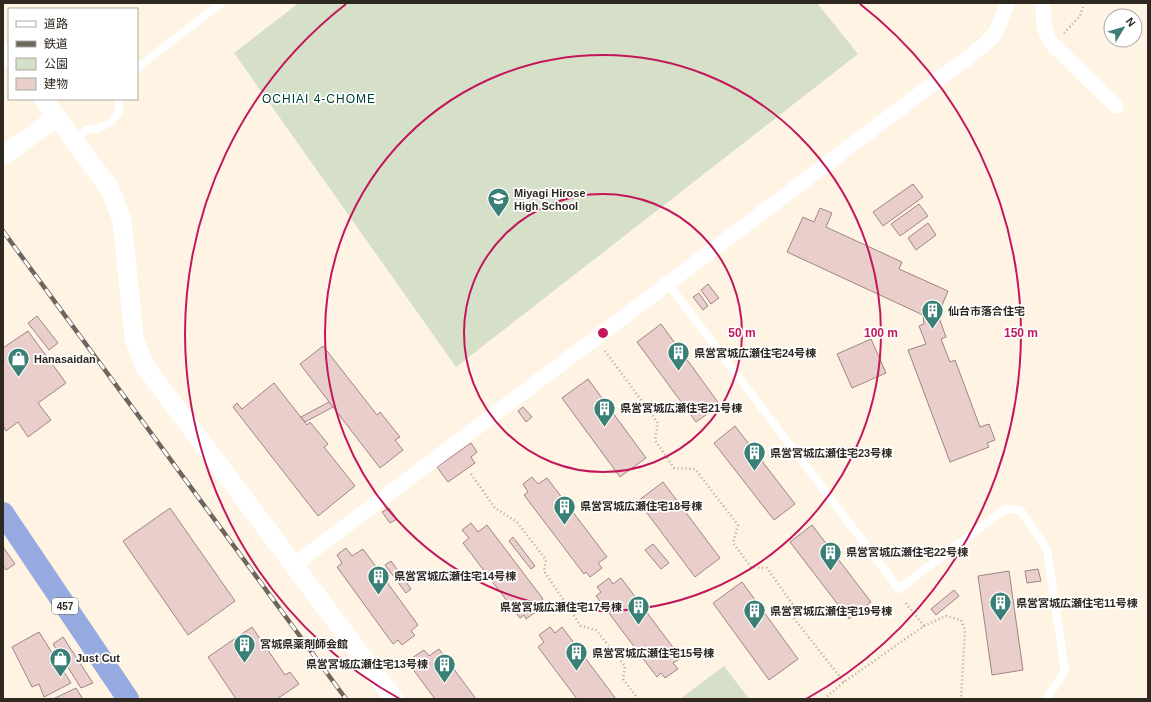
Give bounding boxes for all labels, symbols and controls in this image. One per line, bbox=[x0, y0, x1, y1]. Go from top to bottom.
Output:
legend bbox=[8, 8, 138, 100]
north arrow bbox=[1103, 8, 1143, 48]
text: N bbox=[1124, 15, 1138, 29]
text: 道路 bbox=[44, 17, 68, 31]
text: 鉄道 bbox=[44, 37, 68, 51]
text: 公園 bbox=[44, 57, 68, 71]
text: 建物 bbox=[44, 77, 68, 91]
district label: OCHIAI 4-CHOME bbox=[262, 92, 376, 106]
school or university icon: Miyagi Hirose High School bbox=[486, 186, 512, 219]
place label: Miyagi Hirose High School bbox=[514, 187, 586, 212]
building icon: 仙台市落合住宅 bbox=[920, 298, 946, 331]
place label: 仙台市落合住宅 bbox=[948, 305, 1025, 317]
centre of rings bbox=[596, 326, 610, 340]
text: 50 m bbox=[728, 326, 756, 340]
text: 100 m bbox=[864, 326, 898, 340]
text: 150 m bbox=[1004, 326, 1038, 340]
building icon: 県営宮城広瀬住宅24号棟 bbox=[666, 340, 692, 373]
shop icon: Hanasaidan bbox=[6, 346, 32, 379]
place label: 県営宮城広瀬住宅24号棟 bbox=[694, 347, 816, 359]
place label: Hanasaidan bbox=[34, 353, 96, 365]
building icon: 県営宮城広瀬住宅21号棟 bbox=[591, 395, 617, 428]
place label: 県営宮城広瀬住宅21号棟 bbox=[620, 402, 742, 414]
building icon: 県営宮城広瀬住宅23号棟 bbox=[741, 440, 767, 473]
place label: 県営宮城広瀬住宅23号棟 bbox=[770, 447, 892, 459]
building icon: 県営宮城広瀬住宅18号棟 bbox=[552, 493, 578, 526]
place label: 県営宮城広瀬住宅18号棟 bbox=[580, 500, 702, 512]
building icon: 県営宮城広瀬住宅22号棟 bbox=[818, 539, 844, 572]
place label: 県営宮城広瀬住宅22号棟 bbox=[846, 546, 968, 558]
building icon: 県営宮城広瀬住宅14号棟 bbox=[365, 563, 391, 596]
place label: 県営宮城広瀬住宅14号棟 bbox=[394, 570, 516, 582]
building icon: 県営宮城広瀬住宅11号棟 bbox=[987, 590, 1013, 623]
building icon: 県営宮城広瀬住宅17号棟 bbox=[625, 594, 651, 627]
place label: 県営宮城広瀬住宅11号棟 bbox=[1016, 597, 1138, 609]
road number: 457 bbox=[52, 598, 78, 614]
building icon: 県営宮城広瀬住宅19号棟 bbox=[742, 598, 768, 631]
place label: 県営宮城広瀬住宅17号棟 bbox=[500, 601, 622, 613]
place label: 県営宮城広瀬住宅19号棟 bbox=[770, 605, 892, 617]
building icon: 宮城県薬剤師会館 bbox=[232, 631, 258, 664]
place label: 宮城県薬剤師会館 bbox=[260, 638, 348, 650]
building icon: 県営宮城広瀬住宅15号棟 bbox=[564, 640, 590, 673]
shop icon: Just Cut bbox=[47, 645, 73, 678]
place label: 県営宮城広瀬住宅15号棟 bbox=[592, 647, 714, 659]
building icon: 県営宮城広瀬住宅13号棟 bbox=[431, 651, 457, 684]
place label: Just Cut bbox=[76, 652, 120, 664]
place label: 県営宮城広瀬住宅13号棟 bbox=[306, 658, 428, 670]

